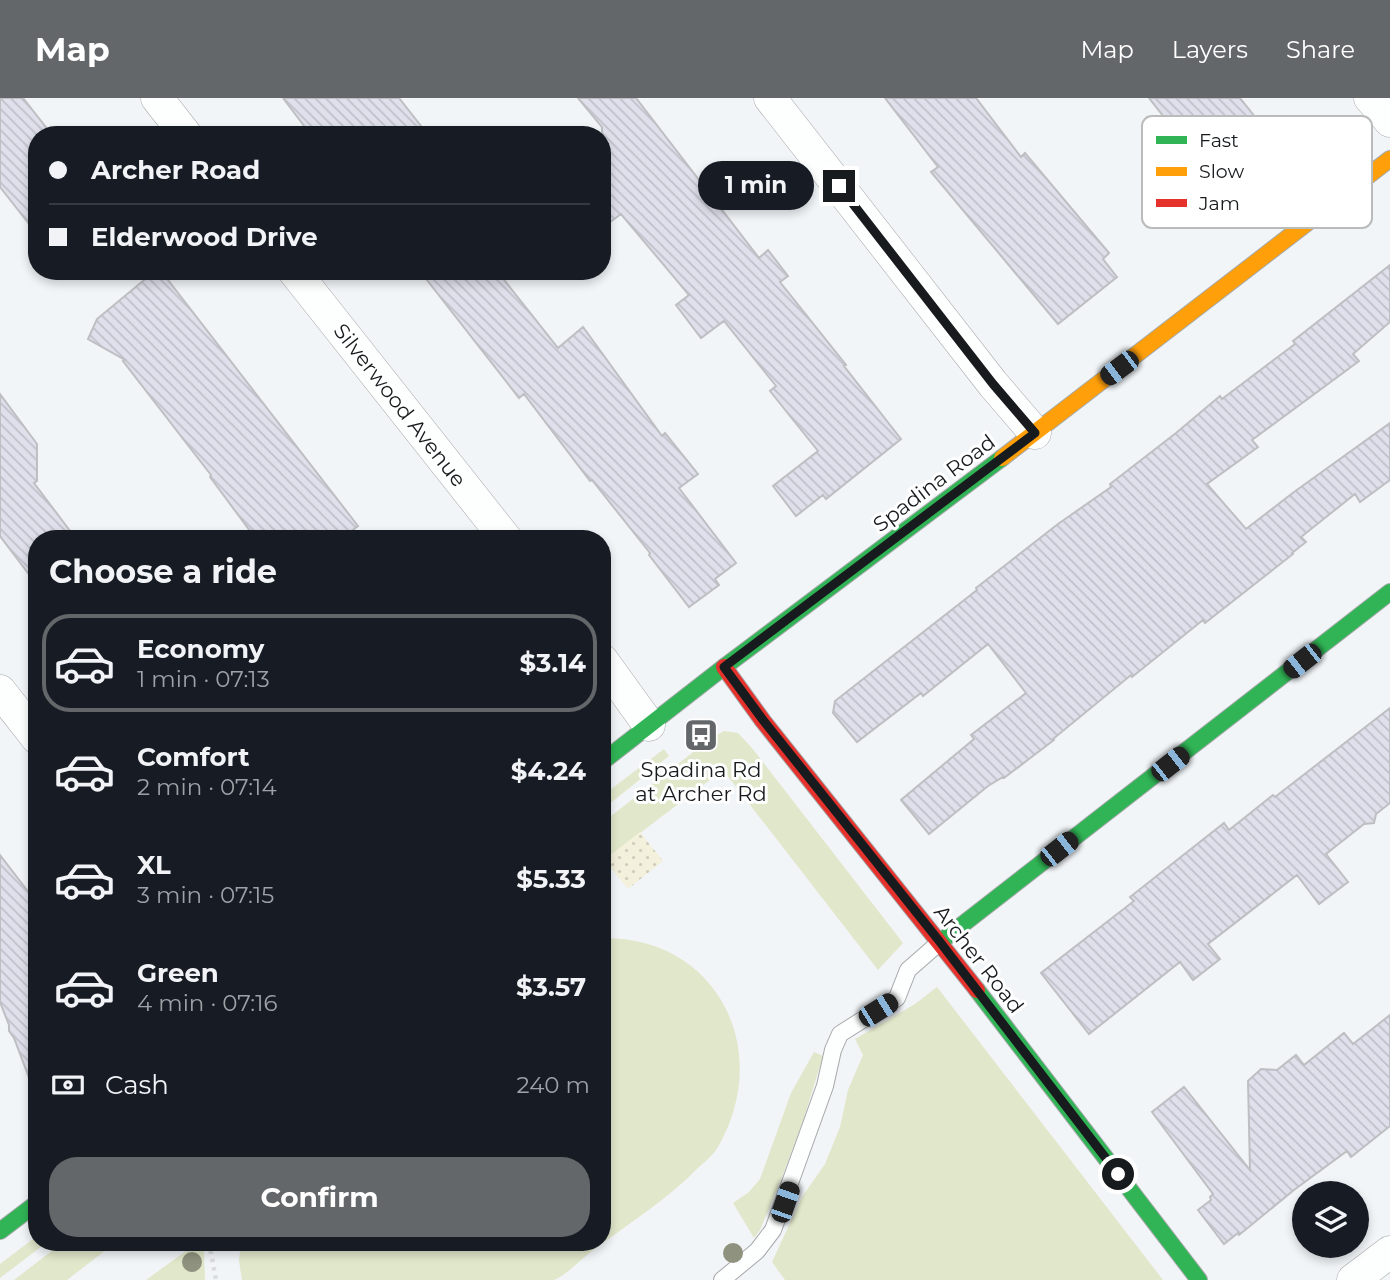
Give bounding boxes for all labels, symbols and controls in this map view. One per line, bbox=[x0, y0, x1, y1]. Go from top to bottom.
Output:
text: Map bbox=[35, 29, 110, 69]
text: Map bbox=[1080, 35, 1134, 64]
text: Layers bbox=[1172, 35, 1248, 64]
text: Share bbox=[1286, 35, 1355, 64]
legend bbox=[1142, 116, 1372, 228]
text: Fast bbox=[1199, 129, 1239, 152]
text: Archer Road bbox=[91, 154, 260, 186]
text: Slow bbox=[1199, 160, 1244, 183]
callout: 1 min bbox=[699, 162, 814, 210]
route end bbox=[823, 170, 855, 202]
text: 1 min bbox=[725, 171, 787, 199]
text: Jam bbox=[1198, 192, 1240, 215]
text: Elderwood Drive bbox=[91, 221, 318, 253]
street label: Silverwood Avenue bbox=[329, 318, 471, 492]
car bbox=[1096, 347, 1143, 389]
street label: Spadina Road bbox=[868, 429, 1000, 537]
text: Choose a ride bbox=[49, 552, 277, 591]
icon: car bbox=[53, 632, 116, 695]
text: Economy bbox=[137, 633, 264, 665]
car bbox=[1279, 640, 1326, 682]
text: $3.14 bbox=[520, 647, 586, 679]
text: 1 min · 07:13 bbox=[137, 665, 270, 693]
bus stop icon: Spadina Rd at Archer Rd bbox=[682, 716, 720, 754]
icon: car bbox=[53, 740, 116, 803]
text: Comfort bbox=[137, 741, 249, 773]
car bbox=[1147, 743, 1194, 785]
text: $4.24 bbox=[511, 755, 586, 787]
place label: Spadina Rd at Archer Rd bbox=[635, 757, 767, 806]
text: 2 min · 07:14 bbox=[137, 773, 277, 801]
car bbox=[1036, 828, 1083, 870]
icon: car bbox=[53, 848, 116, 911]
text: XL bbox=[137, 849, 171, 881]
text: $5.33 bbox=[516, 863, 586, 895]
text: 3 min · 07:15 bbox=[137, 881, 274, 909]
street label: Archer Road bbox=[929, 900, 1029, 1018]
icon: car bbox=[53, 956, 116, 1019]
text: Green bbox=[137, 957, 219, 989]
text: $3.57 bbox=[516, 971, 586, 1003]
text: 4 min · 07:16 bbox=[137, 989, 278, 1017]
car bbox=[855, 990, 902, 1030]
icon: cash bbox=[49, 1066, 87, 1104]
text: Cash bbox=[105, 1069, 169, 1101]
text: 240 m bbox=[517, 1071, 590, 1099]
button: Confirm bbox=[49, 1157, 590, 1237]
route start bbox=[1102, 1158, 1134, 1190]
car bbox=[769, 1179, 802, 1225]
map controls bbox=[1292, 1181, 1369, 1258]
button: layers bbox=[1292, 1181, 1369, 1258]

